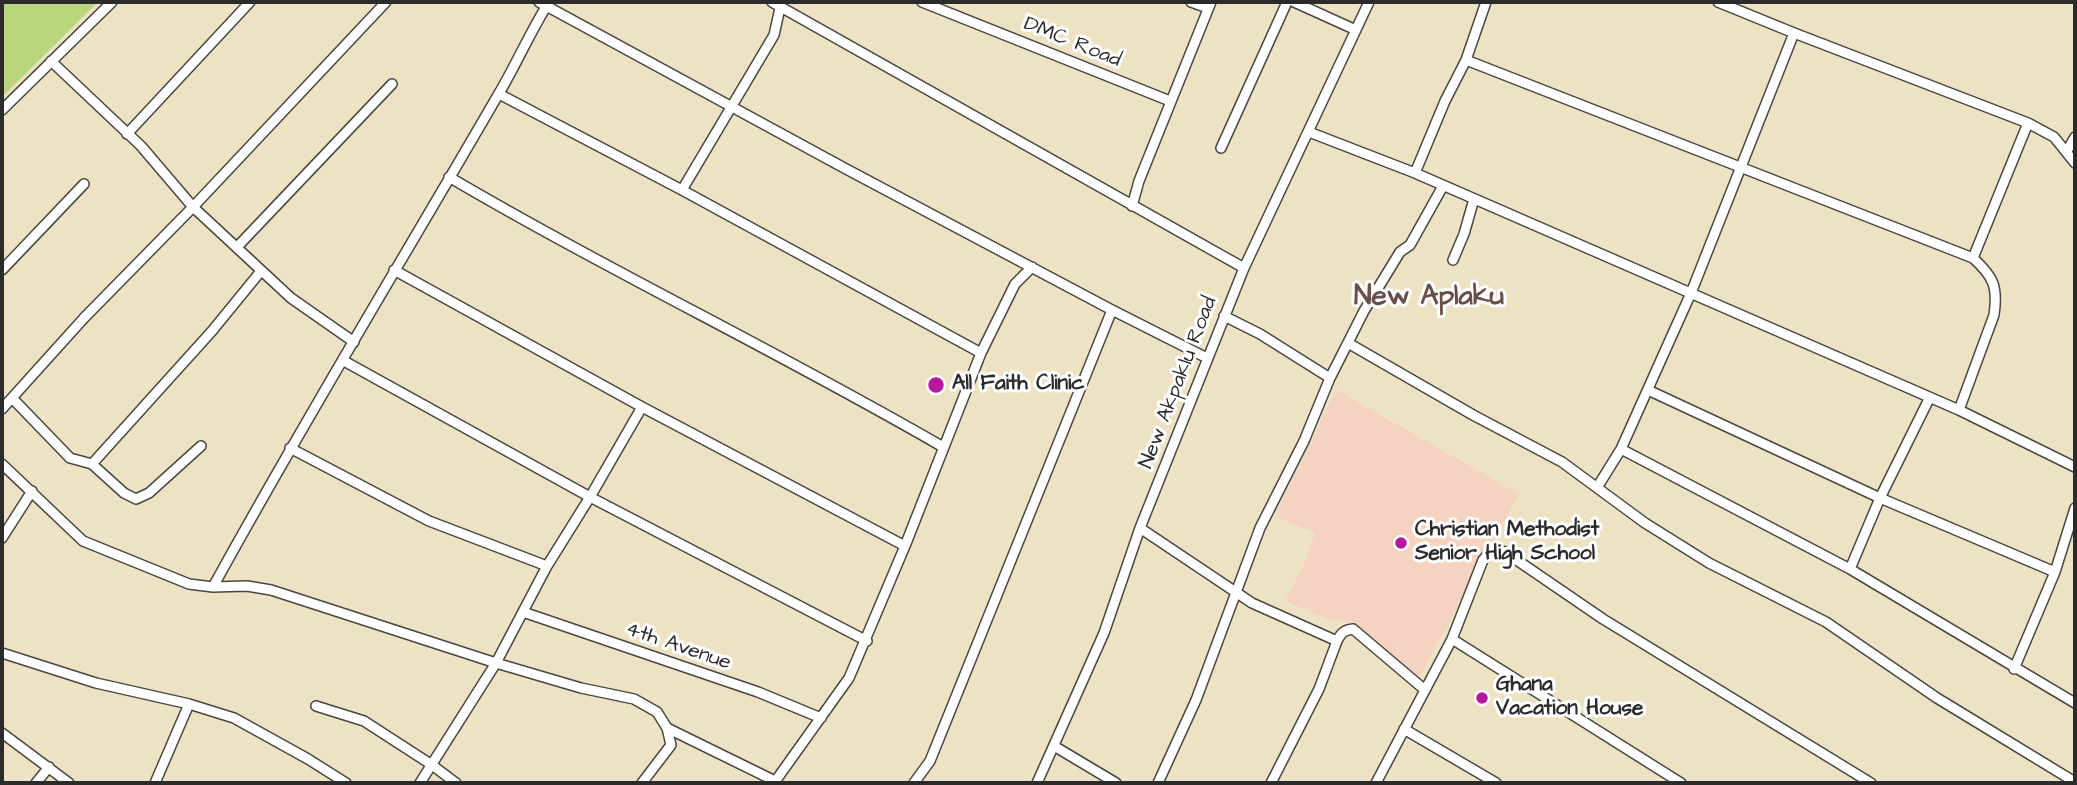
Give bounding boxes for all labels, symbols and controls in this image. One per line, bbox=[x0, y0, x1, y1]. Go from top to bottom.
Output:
street label: DMC Road bbox=[1020, 12, 1124, 74]
district label: New Aplaku bbox=[1354, 281, 1504, 315]
street label: New Akpaklu Road bbox=[1135, 293, 1223, 473]
place label: All Faith Clinic bbox=[952, 372, 1084, 398]
marker: All Faith Clinic bbox=[926, 375, 946, 395]
place label: Christian Methodist Senior High School bbox=[1415, 518, 1599, 568]
marker: Christian Methodist Senior High School bbox=[1393, 535, 1409, 551]
street label: 4th Avenue bbox=[622, 617, 734, 677]
place label: Ghana Vacation House bbox=[1496, 673, 1643, 723]
marker: Ghana Vacation House bbox=[1474, 690, 1490, 706]

